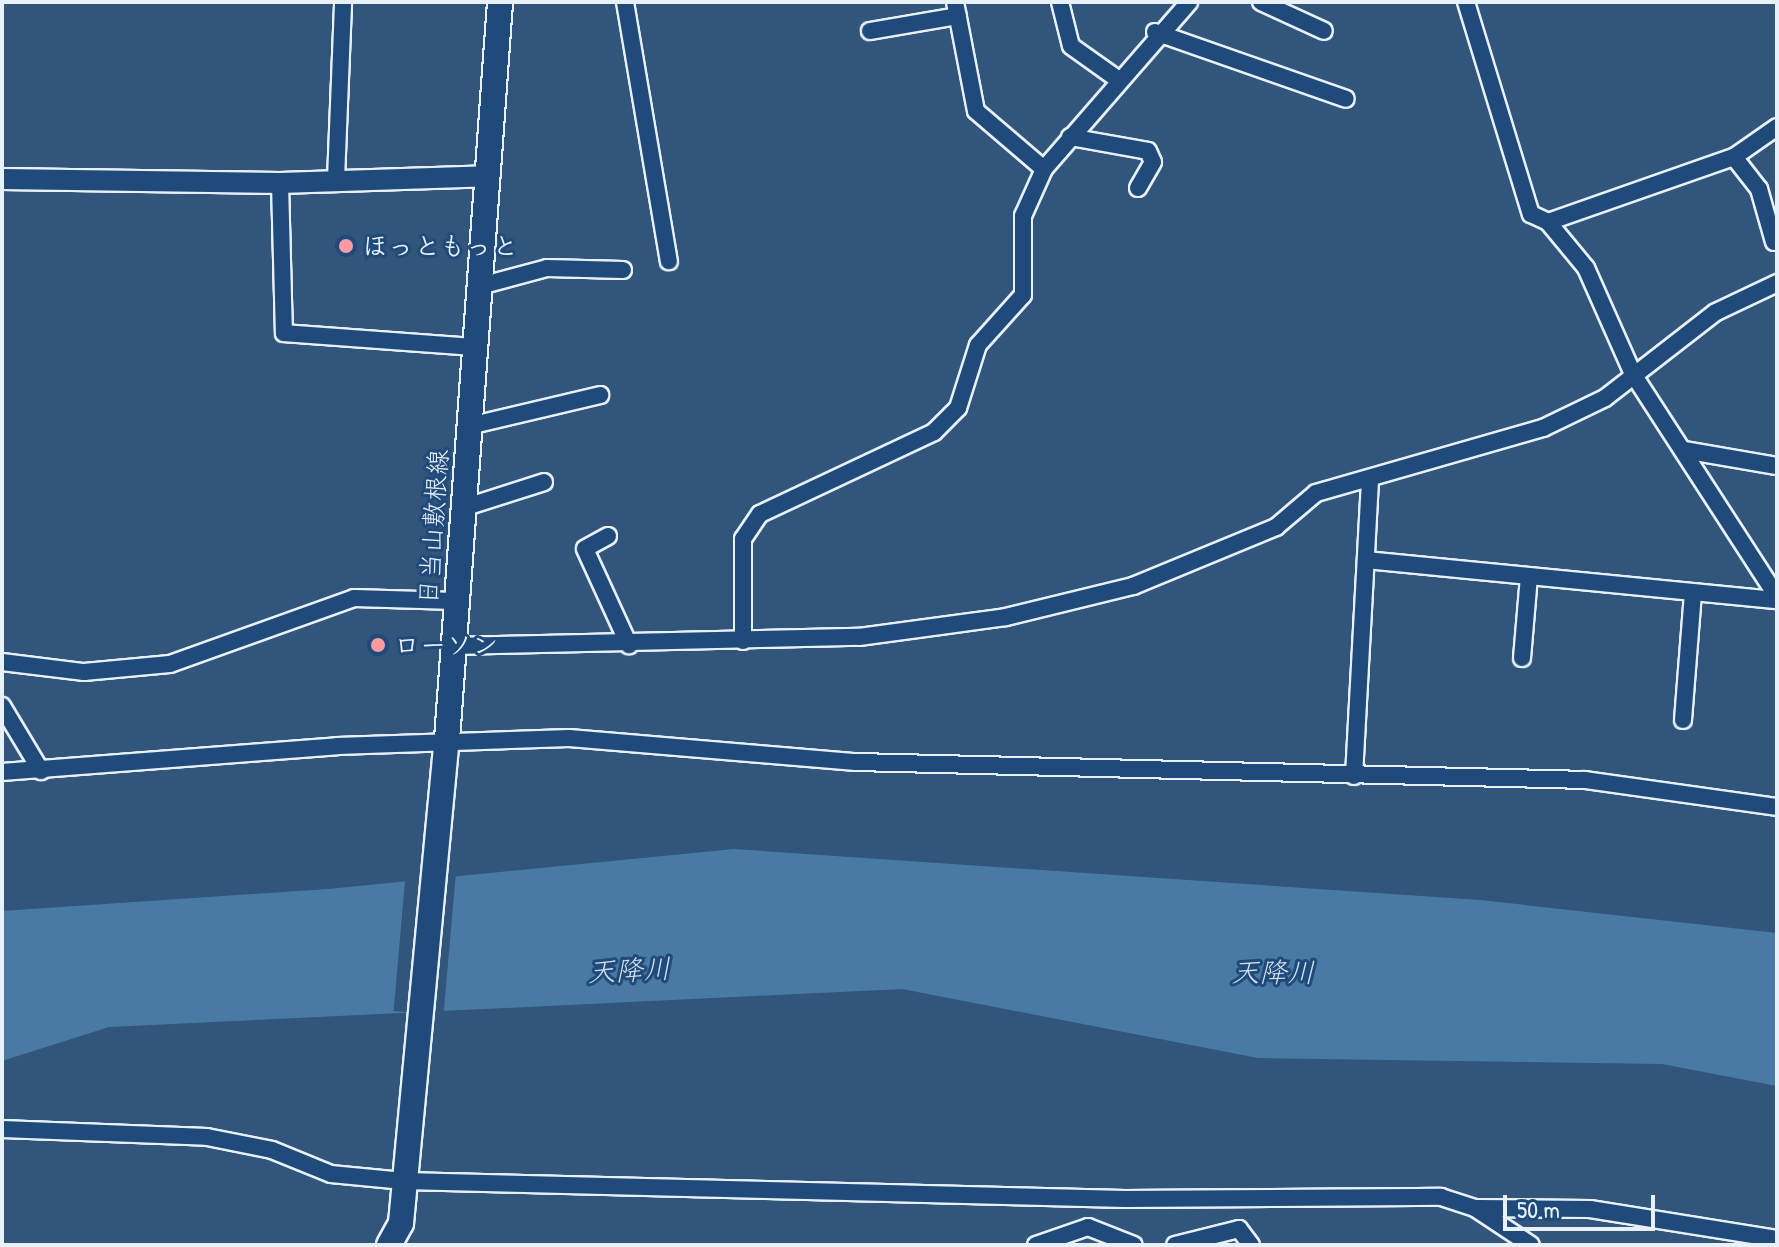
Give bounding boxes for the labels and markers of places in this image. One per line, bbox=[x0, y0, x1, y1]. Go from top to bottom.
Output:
place label: ほっともっと bbox=[362, 230, 518, 262]
marker: ほっともっと bbox=[337, 237, 355, 255]
place label: ローソン bbox=[394, 629, 498, 661]
marker: ローソン bbox=[369, 636, 387, 654]

